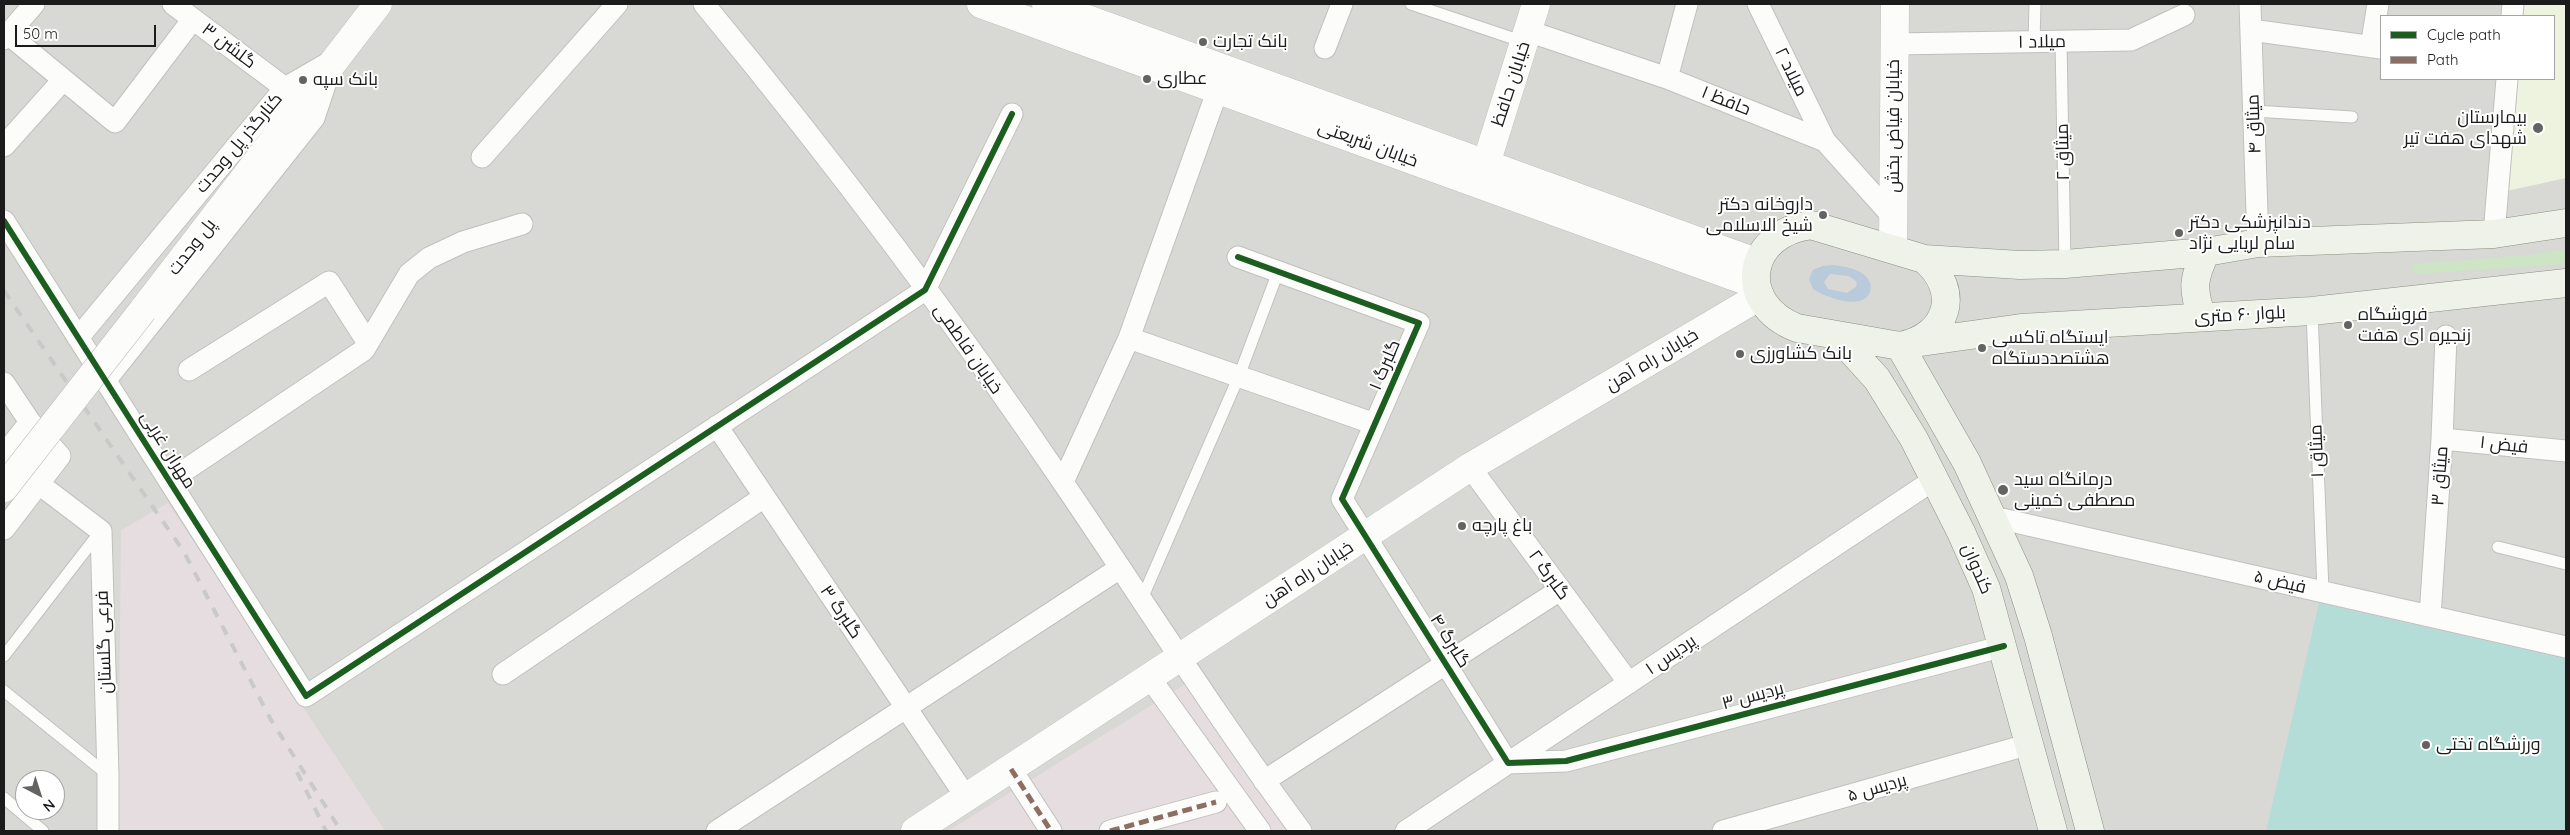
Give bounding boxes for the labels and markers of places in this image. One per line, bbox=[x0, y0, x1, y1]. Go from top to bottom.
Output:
place label: بانک تجارت bbox=[1213, 31, 1287, 53]
marker: بانک تجارت bbox=[1197, 36, 1209, 48]
place label: عطاری bbox=[1157, 68, 1207, 90]
place label: بانک سپه bbox=[313, 69, 378, 91]
marker: عطاری bbox=[1141, 73, 1153, 85]
marker: بانک سپه bbox=[297, 74, 309, 86]
place label: بیمارستان شهدای هفت تیر bbox=[2404, 107, 2527, 150]
marker: بیمارستان شهدای هفت تیر bbox=[2531, 121, 2545, 135]
place label: داروخانه دکتر شیخ الاسلامی bbox=[1706, 194, 1813, 236]
marker: داروخانه دکتر شیخ الاسلامی bbox=[1817, 209, 1829, 221]
place label: دندانپزشکی دکتر سام لریایی نژاد bbox=[2189, 212, 2311, 254]
marker: دندانپزشکی دکتر سام لریایی نژاد bbox=[2173, 227, 2185, 239]
place label: فروشگاه زنجیره ای هفت bbox=[2358, 304, 2471, 346]
marker: فروشگاه زنجیره ای هفت bbox=[2342, 319, 2354, 331]
place label: ایستگاه تاکسی هشتصددستگاه bbox=[1992, 327, 2110, 369]
marker: ایستگاه تاکسی هشتصددستگاه bbox=[1976, 342, 1988, 354]
place label: بانک کشاورزی bbox=[1750, 343, 1852, 365]
marker: بانک کشاورزی bbox=[1734, 348, 1746, 360]
place label: درمانگاه سید مصطفی خمینی bbox=[2014, 469, 2135, 512]
marker: درمانگاه سید مصطفی خمینی bbox=[1996, 483, 2010, 497]
place label: باغ پارچه bbox=[1472, 515, 1532, 537]
marker: باغ پارچه bbox=[1456, 520, 1468, 532]
place label: ورزشگاه تختی bbox=[2436, 734, 2541, 756]
marker: ورزشگاه تختی bbox=[2420, 739, 2432, 751]

